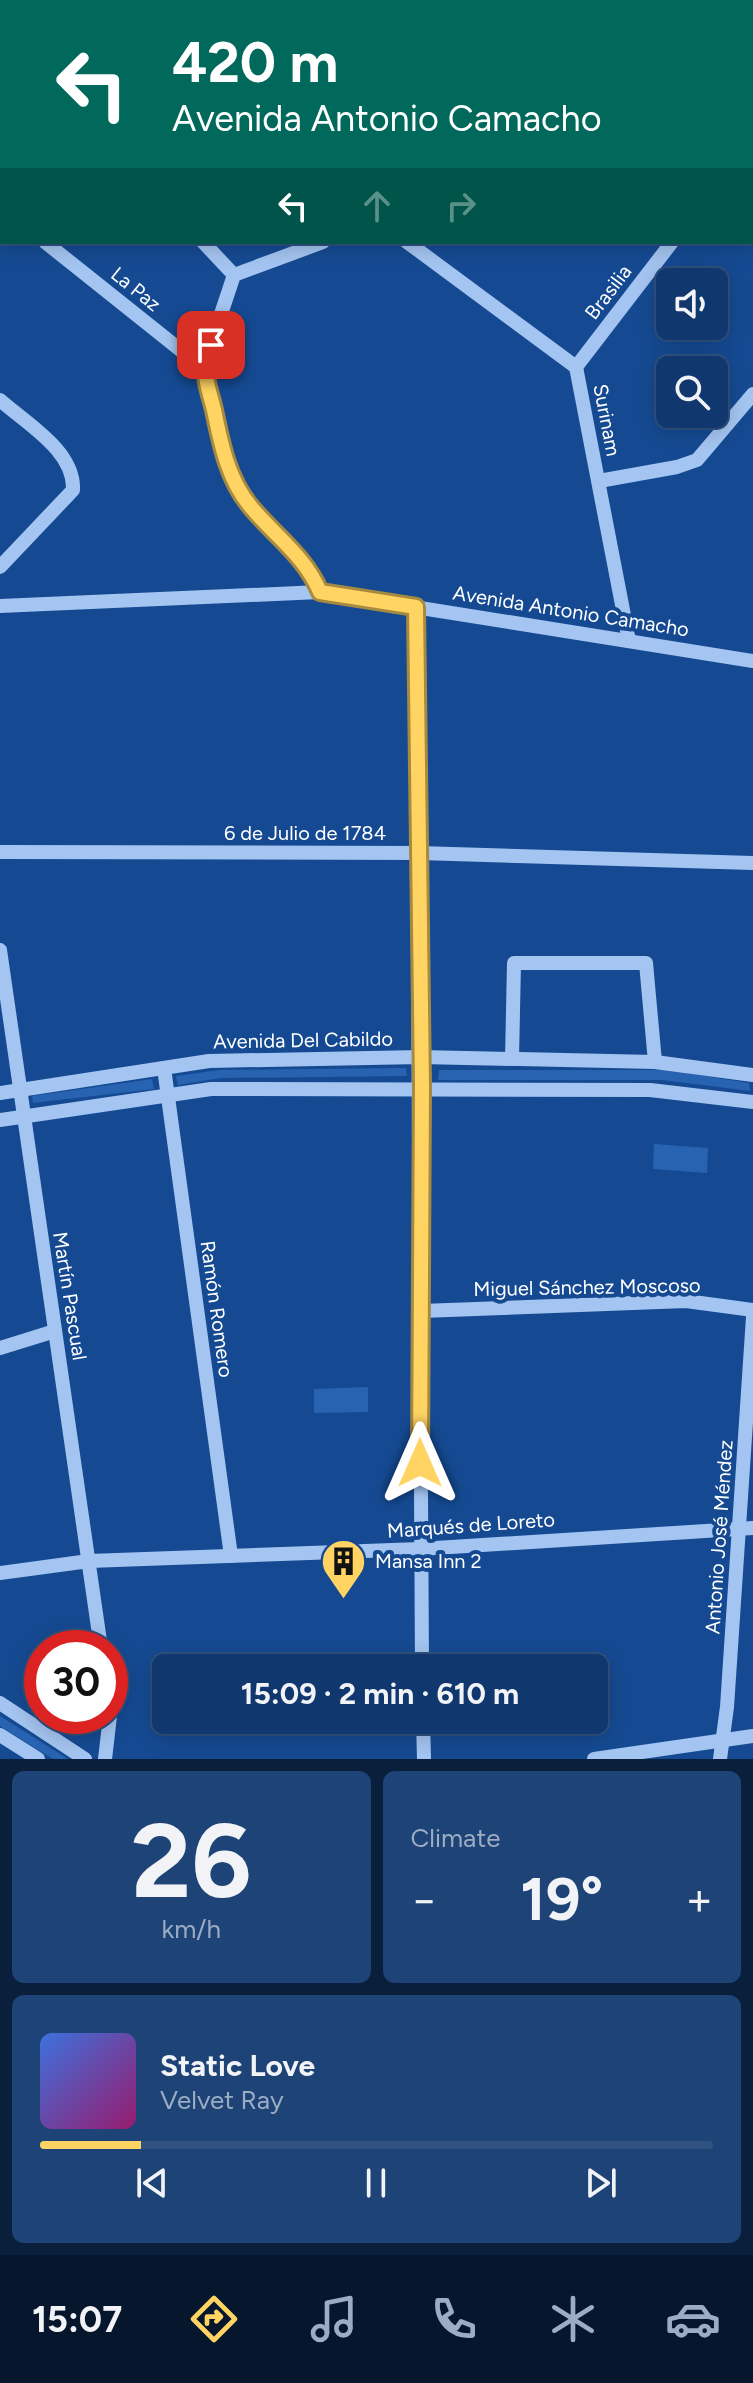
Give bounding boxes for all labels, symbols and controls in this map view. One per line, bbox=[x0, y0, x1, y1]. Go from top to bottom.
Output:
text: 420 m bbox=[172, 29, 338, 96]
icon: left bbox=[40, 32, 144, 136]
text: Avenida Antonio Camacho bbox=[172, 97, 602, 140]
icon: left bbox=[271, 184, 315, 228]
icon: ahead bbox=[355, 184, 399, 228]
icon: right bbox=[439, 184, 483, 228]
street label: Brasilia bbox=[580, 260, 636, 324]
street label: La Paz bbox=[106, 262, 166, 316]
map controls bbox=[656, 268, 728, 428]
button: sound bbox=[656, 268, 728, 340]
pin bbox=[177, 311, 245, 379]
icon: arrive bbox=[189, 323, 233, 367]
button: search bbox=[656, 356, 728, 428]
street label: Surinam bbox=[588, 382, 626, 458]
street label: Avenida Antonio Camacho bbox=[451, 580, 691, 642]
street label: 6 de Julio de 1784 bbox=[224, 821, 386, 845]
street label: Avenida Del Cabildo bbox=[213, 1026, 393, 1054]
street label: Martín Pascual bbox=[48, 1230, 92, 1362]
street label: Ramón Romero bbox=[196, 1239, 238, 1379]
street label: Miguel Sánchez Moscoso bbox=[473, 1273, 701, 1301]
position arrow bbox=[378, 1421, 462, 1505]
street label: Antonio José Méndez bbox=[700, 1439, 738, 1635]
street label: Marqués de Loreto bbox=[386, 1507, 556, 1543]
building icon: Mansa Inn 2 bbox=[320, 1537, 368, 1600]
place label: Mansa Inn 2 bbox=[375, 1549, 482, 1573]
speed limit sign: 30 bbox=[24, 1630, 128, 1734]
text: 15:09 · 2 min · 610 m bbox=[241, 1675, 519, 1712]
text: 26 bbox=[131, 1798, 252, 1923]
text: Climate bbox=[411, 1822, 500, 1854]
text: 19° bbox=[520, 1863, 603, 1935]
text: − bbox=[411, 1873, 438, 1926]
text: + bbox=[686, 1873, 713, 1926]
text: km/h bbox=[162, 1913, 221, 1945]
text: Static Love bbox=[160, 2047, 315, 2084]
text: Velvet Ray bbox=[160, 2084, 284, 2116]
icon: previous bbox=[130, 2161, 174, 2205]
icon: pause bbox=[354, 2161, 398, 2205]
icon: next bbox=[579, 2161, 623, 2205]
icon: directions bbox=[186, 2291, 242, 2347]
icon: music bbox=[306, 2291, 362, 2347]
icon: phone bbox=[426, 2291, 482, 2347]
icon: climate bbox=[545, 2291, 601, 2347]
icon: car bbox=[665, 2291, 721, 2347]
text: 15:07 bbox=[32, 2298, 122, 2341]

